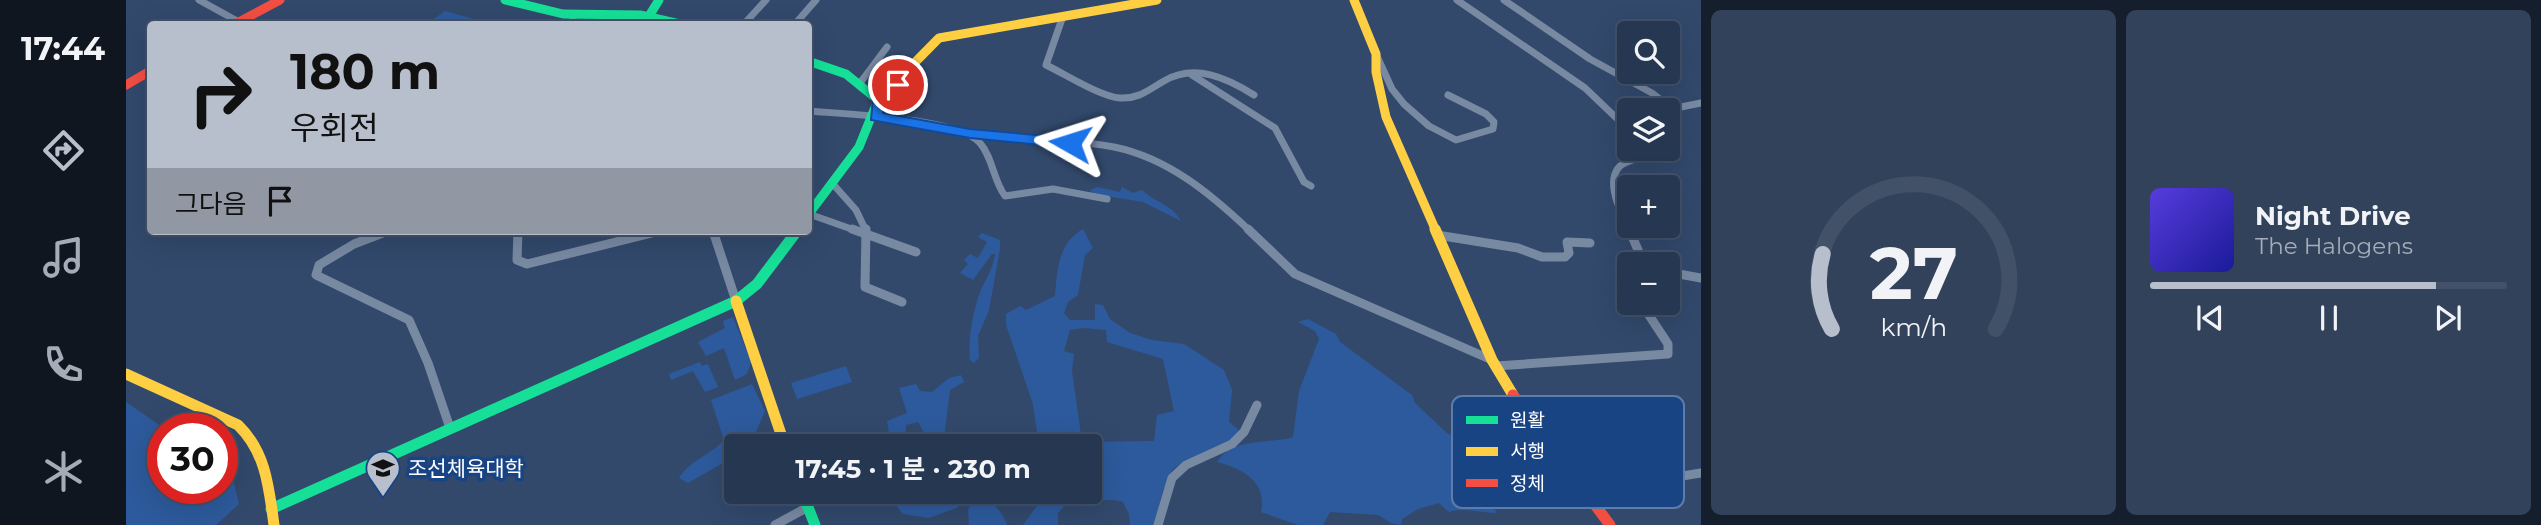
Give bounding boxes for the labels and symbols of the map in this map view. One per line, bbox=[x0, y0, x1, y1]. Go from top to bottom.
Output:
pin bbox=[868, 55, 928, 115]
position arrow bbox=[1033, 106, 1107, 180]
legend bbox=[1452, 396, 1684, 508]
text: 원활 bbox=[1510, 409, 1545, 432]
speed limit sign: 30 bbox=[147, 413, 238, 504]
text: 서행 bbox=[1510, 440, 1545, 463]
school or university icon: 조선체육대학 bbox=[364, 449, 402, 498]
place label: 조선체육대학 bbox=[408, 456, 524, 481]
text: 정체 bbox=[1510, 472, 1545, 495]

